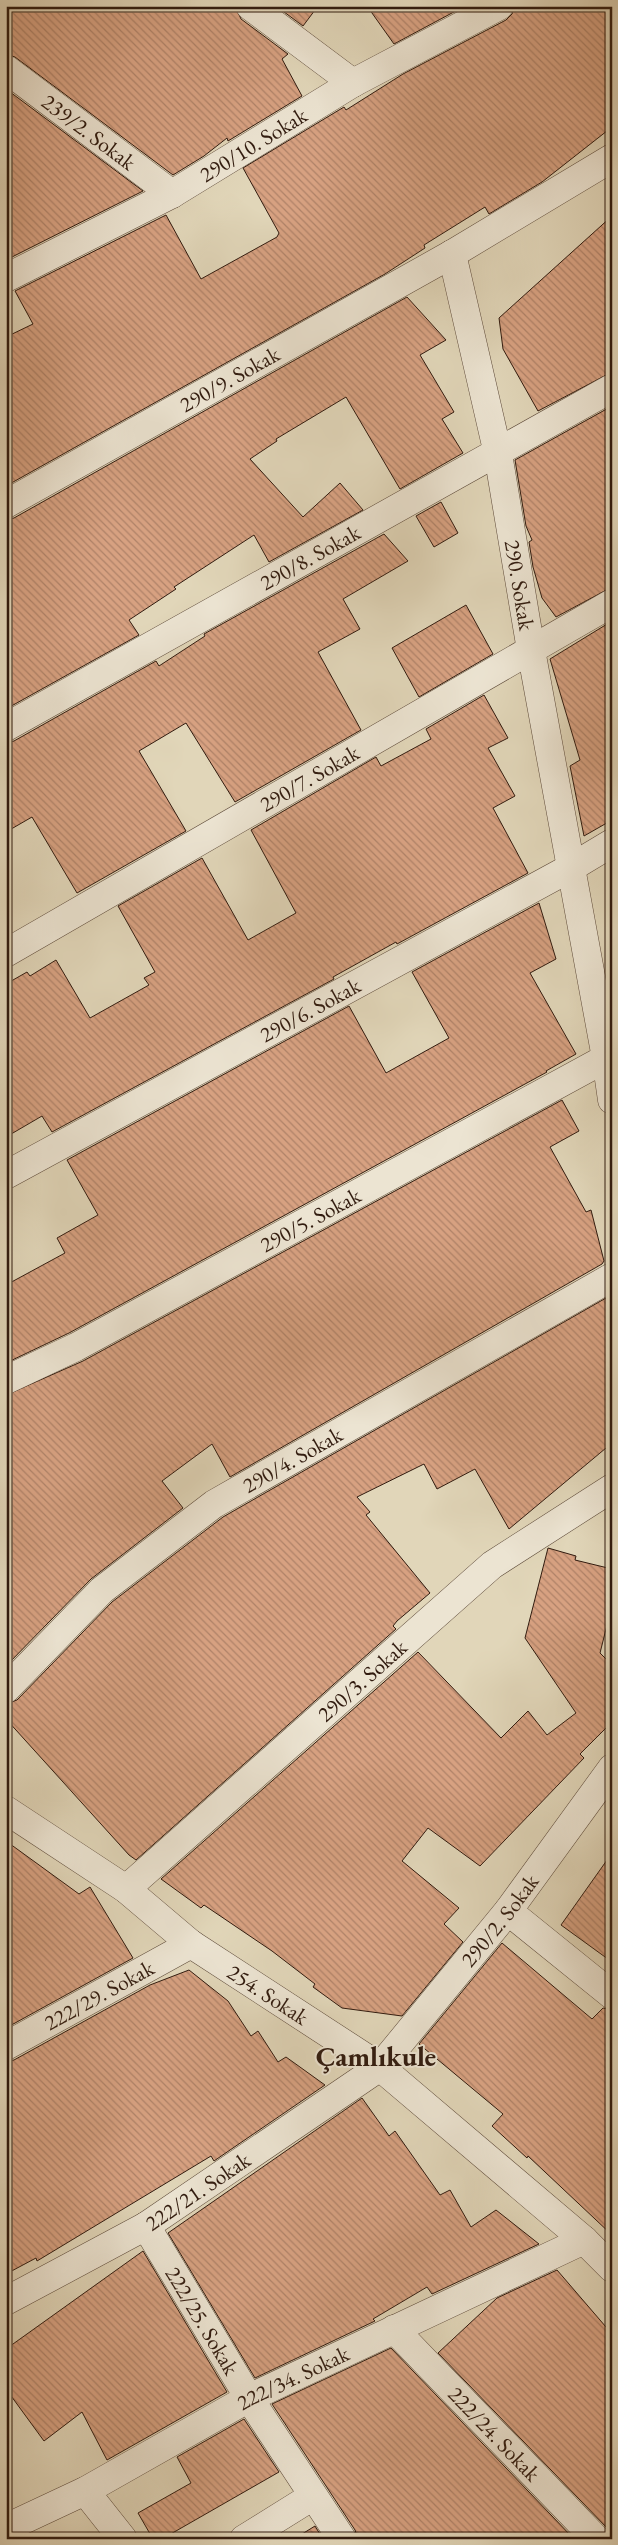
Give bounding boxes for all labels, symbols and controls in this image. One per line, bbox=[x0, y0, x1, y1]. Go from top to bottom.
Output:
street label: 239/2. Sokak bbox=[36, 87, 143, 177]
street label: 290/10. Sokak bbox=[194, 100, 313, 188]
street label: 290/9. Sokak bbox=[174, 339, 285, 419]
street label: 290/8. Sokak bbox=[254, 517, 366, 597]
street label: 290. Sokak bbox=[498, 537, 542, 633]
street label: 290/7. Sokak bbox=[254, 737, 365, 818]
street label: 290/6. Sokak bbox=[254, 970, 366, 1049]
street label: 290/5. Sokak bbox=[255, 1180, 366, 1259]
street label: 290/4. Sokak bbox=[237, 1419, 348, 1499]
street label: 290/3. Sokak bbox=[311, 1632, 413, 1728]
street label: 290/2. Sokak bbox=[454, 1867, 545, 1973]
street label: 222/29. Sokak bbox=[39, 1953, 160, 2037]
street label: 254. Sokak bbox=[222, 1957, 315, 2032]
district label: Çamlıkule bbox=[316, 2038, 436, 2074]
street label: 222/21. Sokak bbox=[139, 2145, 256, 2237]
street label: 222/25. Sokak bbox=[159, 2261, 246, 2380]
street label: 222/34. Sokak bbox=[231, 2338, 354, 2417]
street label: 222/24. Sokak bbox=[442, 2380, 547, 2488]

